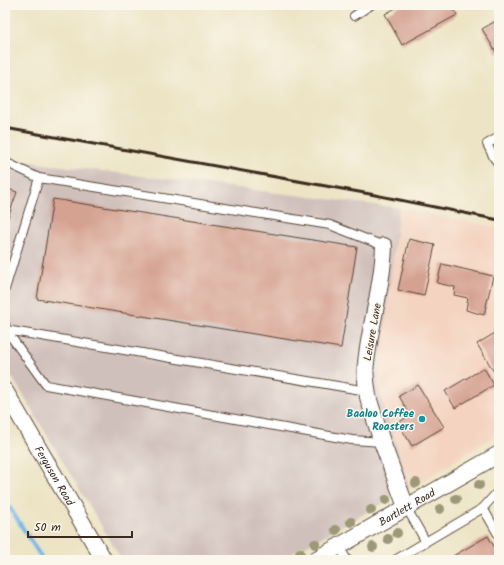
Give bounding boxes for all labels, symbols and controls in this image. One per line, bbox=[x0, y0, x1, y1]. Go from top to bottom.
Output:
street label: Leisure Lane bbox=[359, 302, 387, 363]
place label: Baaloo Coffee Roasters bbox=[347, 405, 415, 436]
marker: Baaloo Coffee Roasters bbox=[417, 414, 427, 424]
street label: Ferguson Road bbox=[29, 443, 79, 510]
street label: Bartlett Road bbox=[376, 484, 439, 531]
scale bar bbox=[28, 513, 132, 539]
text: 50 m bbox=[34, 518, 61, 537]

